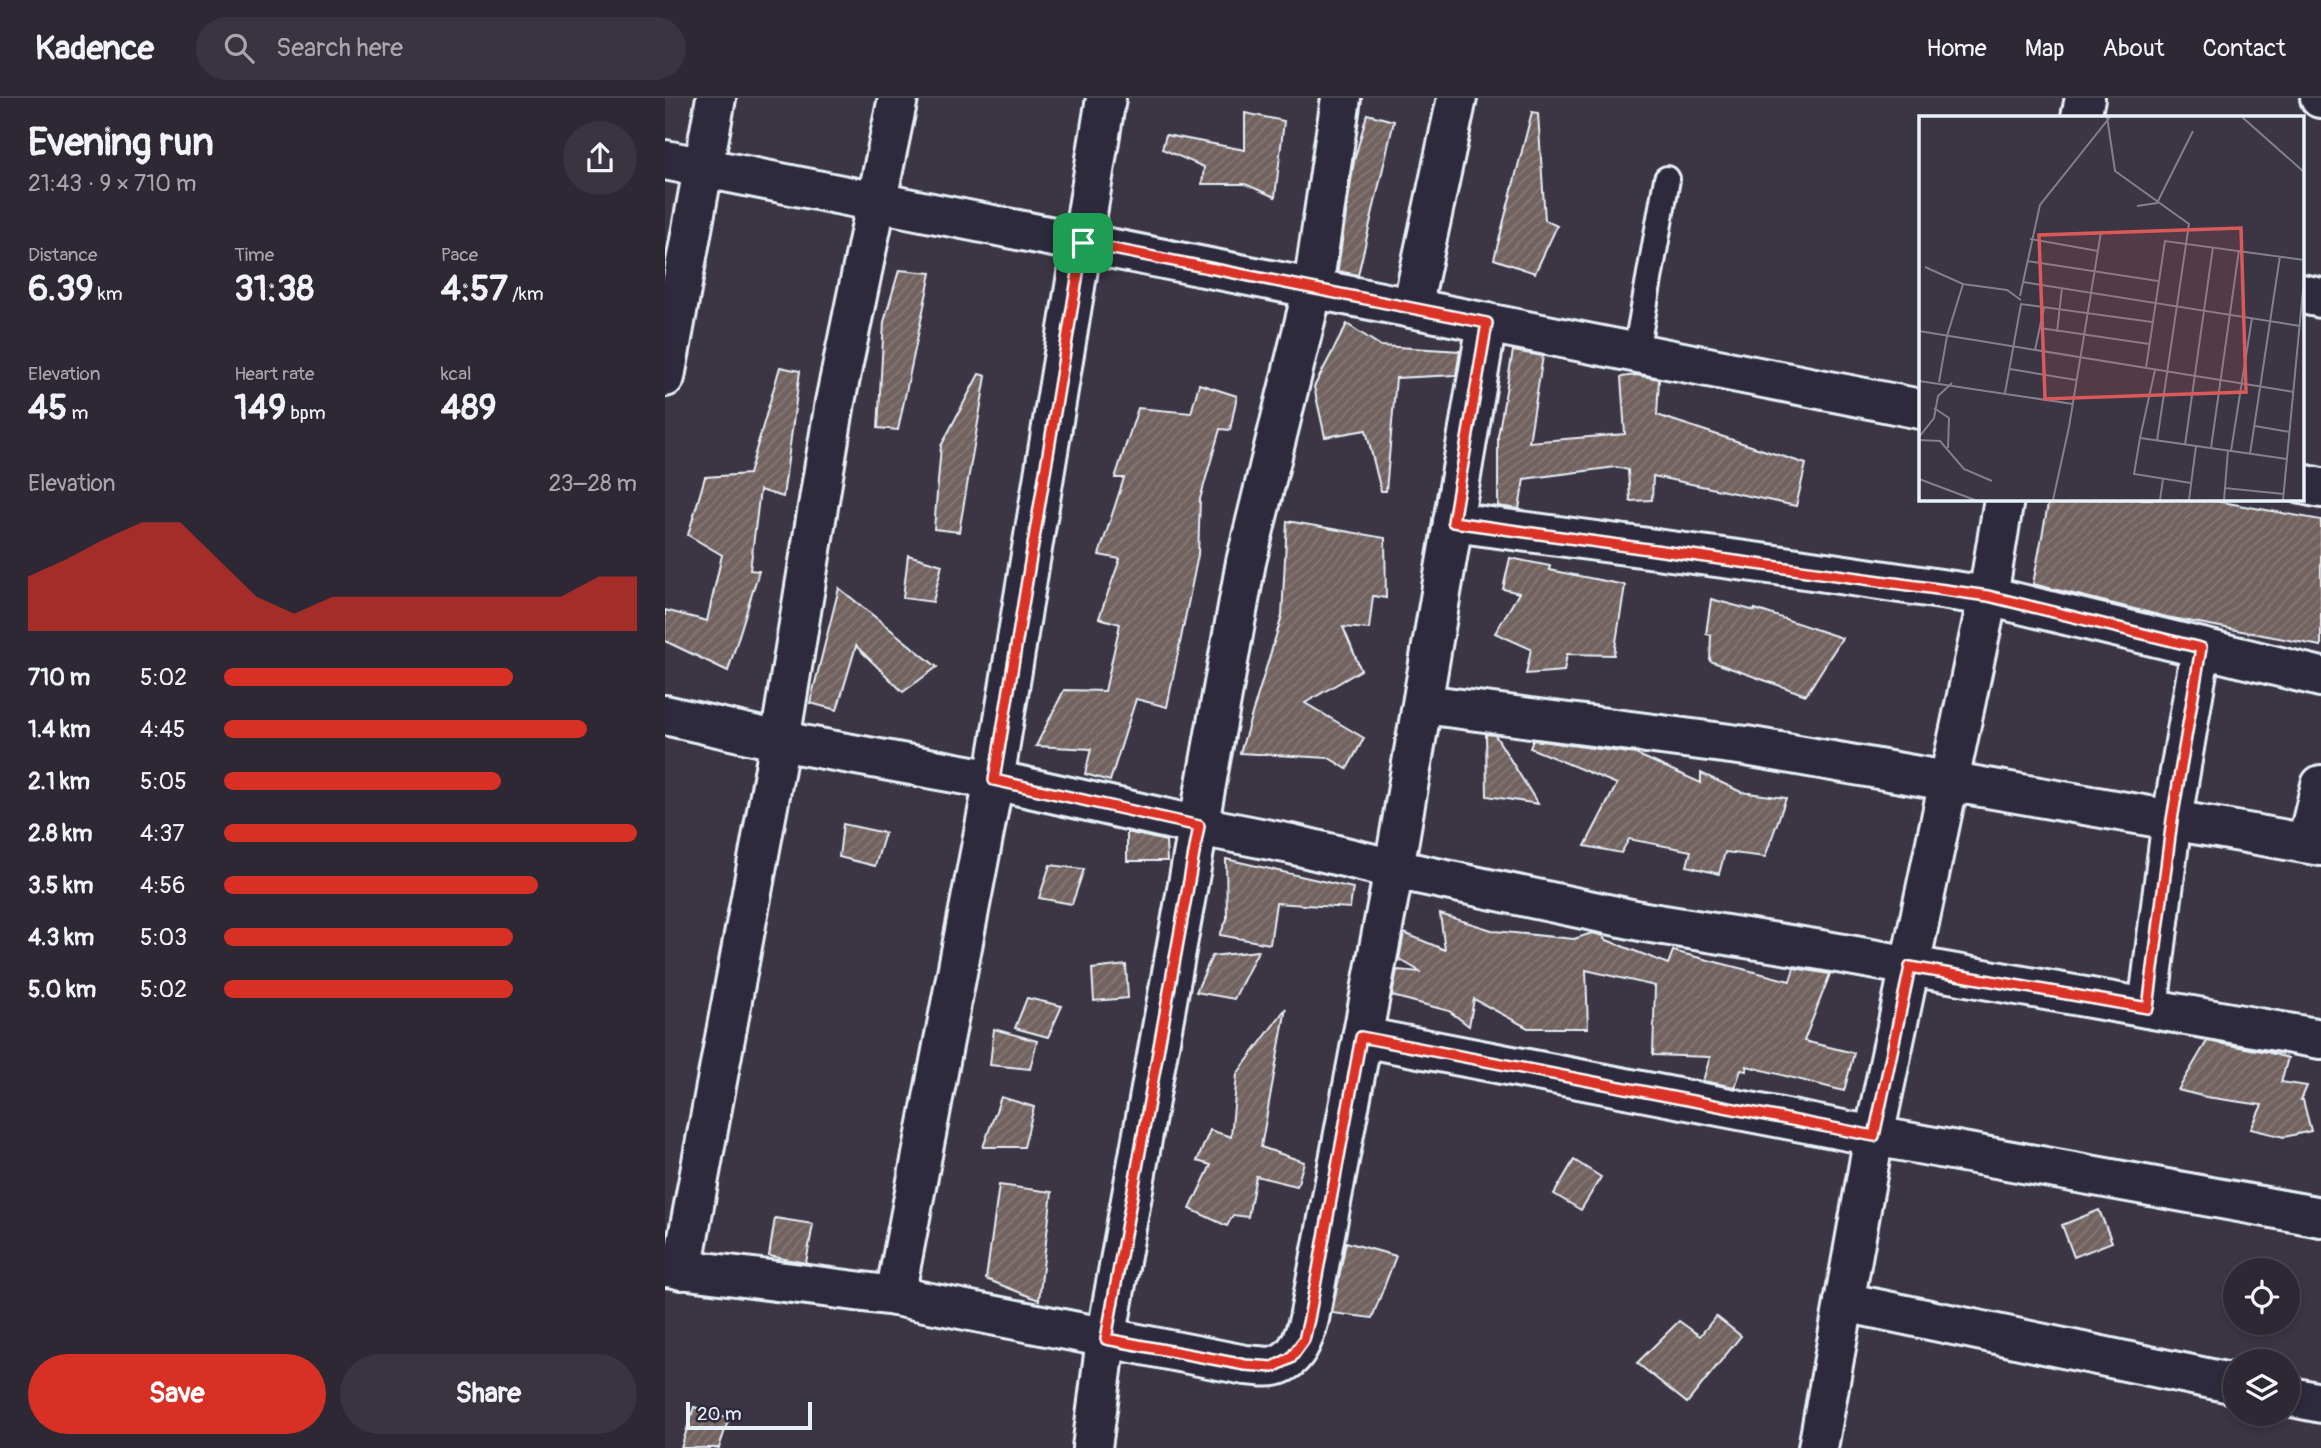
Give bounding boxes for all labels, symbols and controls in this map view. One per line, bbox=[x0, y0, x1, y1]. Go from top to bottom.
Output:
search box bbox=[196, 17, 686, 80]
text: Kadence bbox=[35, 28, 154, 69]
icon: search bbox=[220, 29, 258, 67]
text: Search here bbox=[276, 32, 403, 64]
text: Home bbox=[1926, 34, 1987, 63]
text: Map bbox=[2025, 34, 2065, 63]
text: About bbox=[2103, 34, 2165, 63]
text: Contact bbox=[2203, 34, 2286, 63]
inset map bbox=[1919, 116, 2303, 500]
text: Evening run bbox=[28, 119, 214, 167]
button: share bbox=[563, 121, 637, 195]
text: 21:43 · 9 × 710 m bbox=[28, 169, 196, 198]
pin bbox=[1053, 213, 1113, 273]
icon: arrive bbox=[1064, 224, 1102, 262]
text: Distance bbox=[28, 243, 97, 267]
text: Time bbox=[234, 243, 274, 267]
text: Pace bbox=[441, 243, 478, 267]
text: 6.39 bbox=[28, 267, 94, 311]
text: 31:38 bbox=[234, 267, 314, 311]
text: 4:57 bbox=[441, 267, 508, 311]
text: km bbox=[94, 282, 123, 306]
text: /km bbox=[508, 282, 544, 306]
text: Elevation bbox=[28, 362, 100, 386]
text: Heart rate bbox=[234, 362, 314, 386]
text: kcal bbox=[441, 362, 472, 386]
text: 45 bbox=[28, 386, 67, 430]
text: 149 bbox=[234, 386, 286, 430]
text: 489 bbox=[441, 386, 497, 430]
text: m bbox=[67, 401, 88, 425]
text: bpm bbox=[286, 401, 326, 425]
text: Elevation bbox=[28, 469, 116, 498]
text: 23–28 m bbox=[549, 469, 637, 498]
text: 710 m bbox=[28, 663, 90, 692]
text: 5:02 bbox=[140, 663, 187, 692]
text: 1.4 km bbox=[28, 715, 90, 744]
text: 4:45 bbox=[140, 715, 185, 744]
text: 2.1 km bbox=[28, 767, 90, 796]
text: 5:05 bbox=[140, 767, 187, 796]
text: 2.8 km bbox=[28, 819, 93, 848]
text: 4:37 bbox=[140, 819, 184, 848]
text: 3.5 km bbox=[28, 871, 93, 900]
text: 4:56 bbox=[140, 871, 185, 900]
text: 4.3 km bbox=[28, 923, 94, 952]
text: 5:03 bbox=[140, 923, 187, 952]
text: 5.0 km bbox=[28, 975, 96, 1004]
text: 5:02 bbox=[140, 975, 187, 1004]
map controls bbox=[2223, 1258, 2300, 1426]
button: locate bbox=[2223, 1258, 2300, 1335]
button: layers bbox=[2223, 1349, 2300, 1426]
button: Save bbox=[28, 1354, 326, 1434]
button: Share bbox=[340, 1354, 637, 1434]
scale bar bbox=[686, 1399, 812, 1431]
text: 20 m bbox=[697, 1402, 742, 1426]

